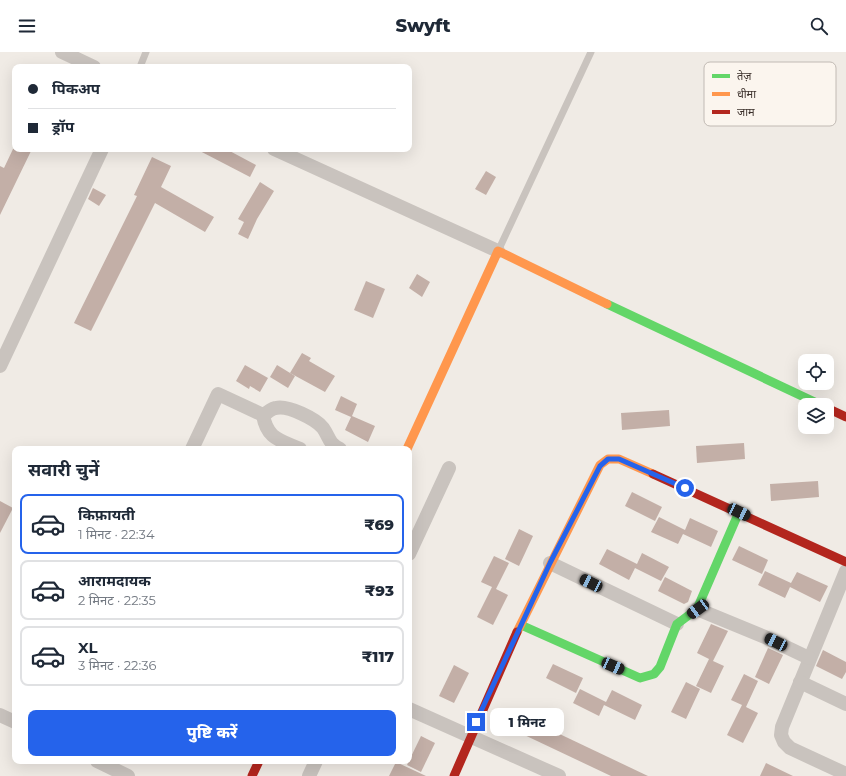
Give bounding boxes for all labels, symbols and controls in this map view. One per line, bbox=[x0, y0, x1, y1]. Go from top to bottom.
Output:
icon: menu bbox=[16, 15, 38, 37]
text: Swyft bbox=[396, 15, 450, 37]
icon: search bbox=[808, 15, 830, 37]
legend bbox=[704, 62, 836, 126]
text: तेज़ bbox=[737, 69, 752, 83]
text: पिकअप bbox=[52, 79, 100, 98]
text: धीमा bbox=[737, 87, 756, 101]
text: जाम bbox=[737, 105, 755, 119]
text: ड्रॉप bbox=[52, 117, 74, 136]
map controls bbox=[798, 354, 834, 434]
button: locate bbox=[798, 354, 834, 390]
button: layers bbox=[798, 398, 834, 434]
text: सवारी चुनें bbox=[28, 459, 99, 481]
route start bbox=[676, 479, 694, 497]
car bbox=[726, 501, 752, 523]
text: किफ़ायती bbox=[78, 505, 135, 524]
icon: car bbox=[30, 506, 66, 542]
text: ₹69 bbox=[364, 515, 394, 534]
text: 1 मिनट · 22:34 bbox=[78, 526, 155, 542]
text: आरामदायक bbox=[78, 571, 151, 590]
icon: car bbox=[30, 572, 66, 608]
car bbox=[578, 572, 604, 594]
text: ₹93 bbox=[364, 581, 394, 600]
text: 2 मिनट · 22:35 bbox=[78, 592, 156, 608]
car bbox=[685, 597, 711, 621]
car bbox=[763, 631, 789, 653]
icon: car bbox=[30, 638, 66, 674]
text: XL bbox=[78, 638, 97, 657]
text: ₹117 bbox=[361, 647, 394, 666]
car bbox=[600, 656, 626, 676]
text: 3 मिनट · 22:36 bbox=[78, 657, 157, 673]
callout: 1 मिनट bbox=[490, 708, 564, 736]
button: पुष्टि करें bbox=[28, 710, 396, 756]
route end bbox=[467, 713, 485, 731]
text: 1 मिनट bbox=[508, 714, 546, 730]

